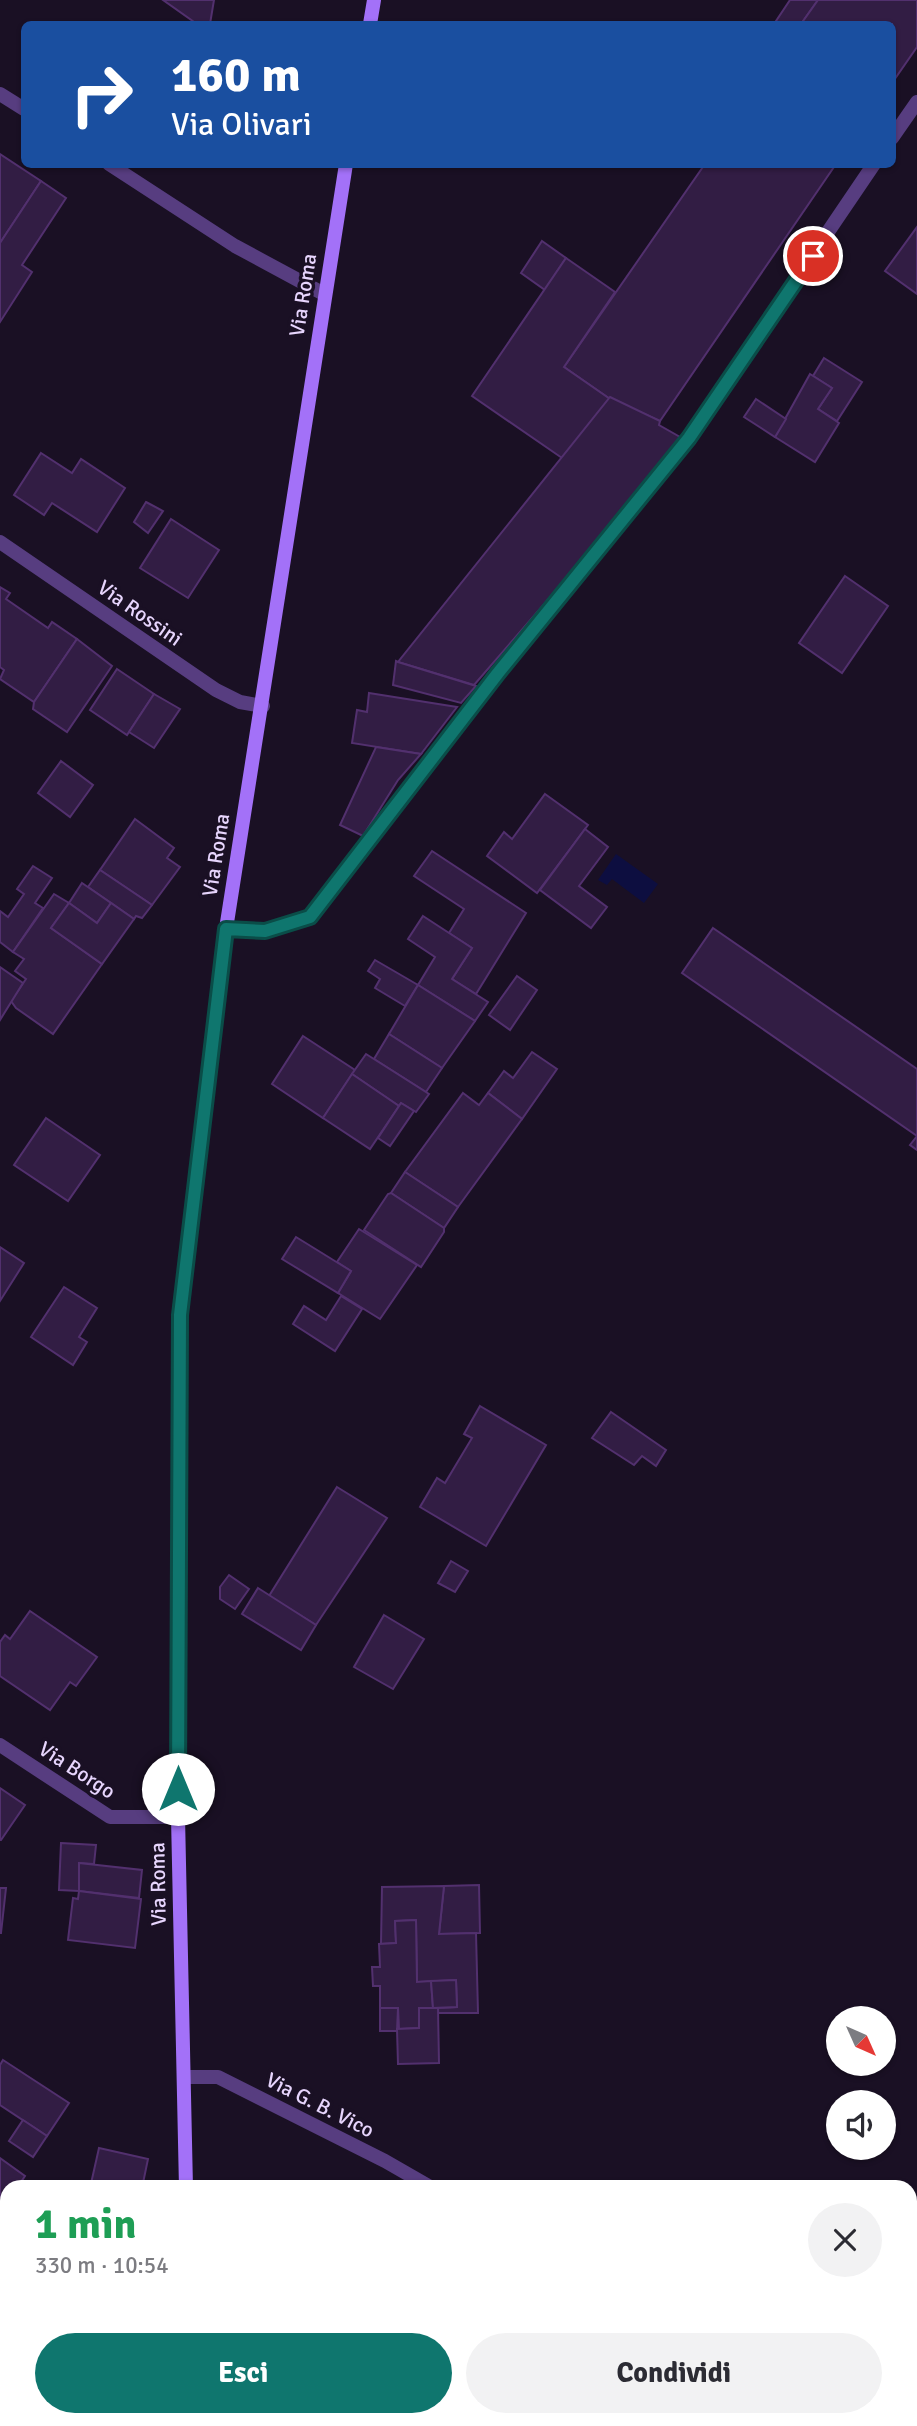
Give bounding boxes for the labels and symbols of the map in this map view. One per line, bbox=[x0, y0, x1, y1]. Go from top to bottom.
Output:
pin bbox=[783, 226, 843, 286]
street label: Via Roma bbox=[284, 252, 322, 338]
street label: Via Rossini bbox=[93, 574, 187, 652]
street label: Via Roma bbox=[197, 812, 235, 898]
street label: Via Borgo bbox=[34, 1736, 120, 1804]
position arrow bbox=[141, 1752, 215, 1826]
street label: Via Roma bbox=[144, 1842, 172, 1926]
north arrow bbox=[826, 2006, 896, 2076]
street label: Via G. B. Vico bbox=[262, 2067, 378, 2143]

